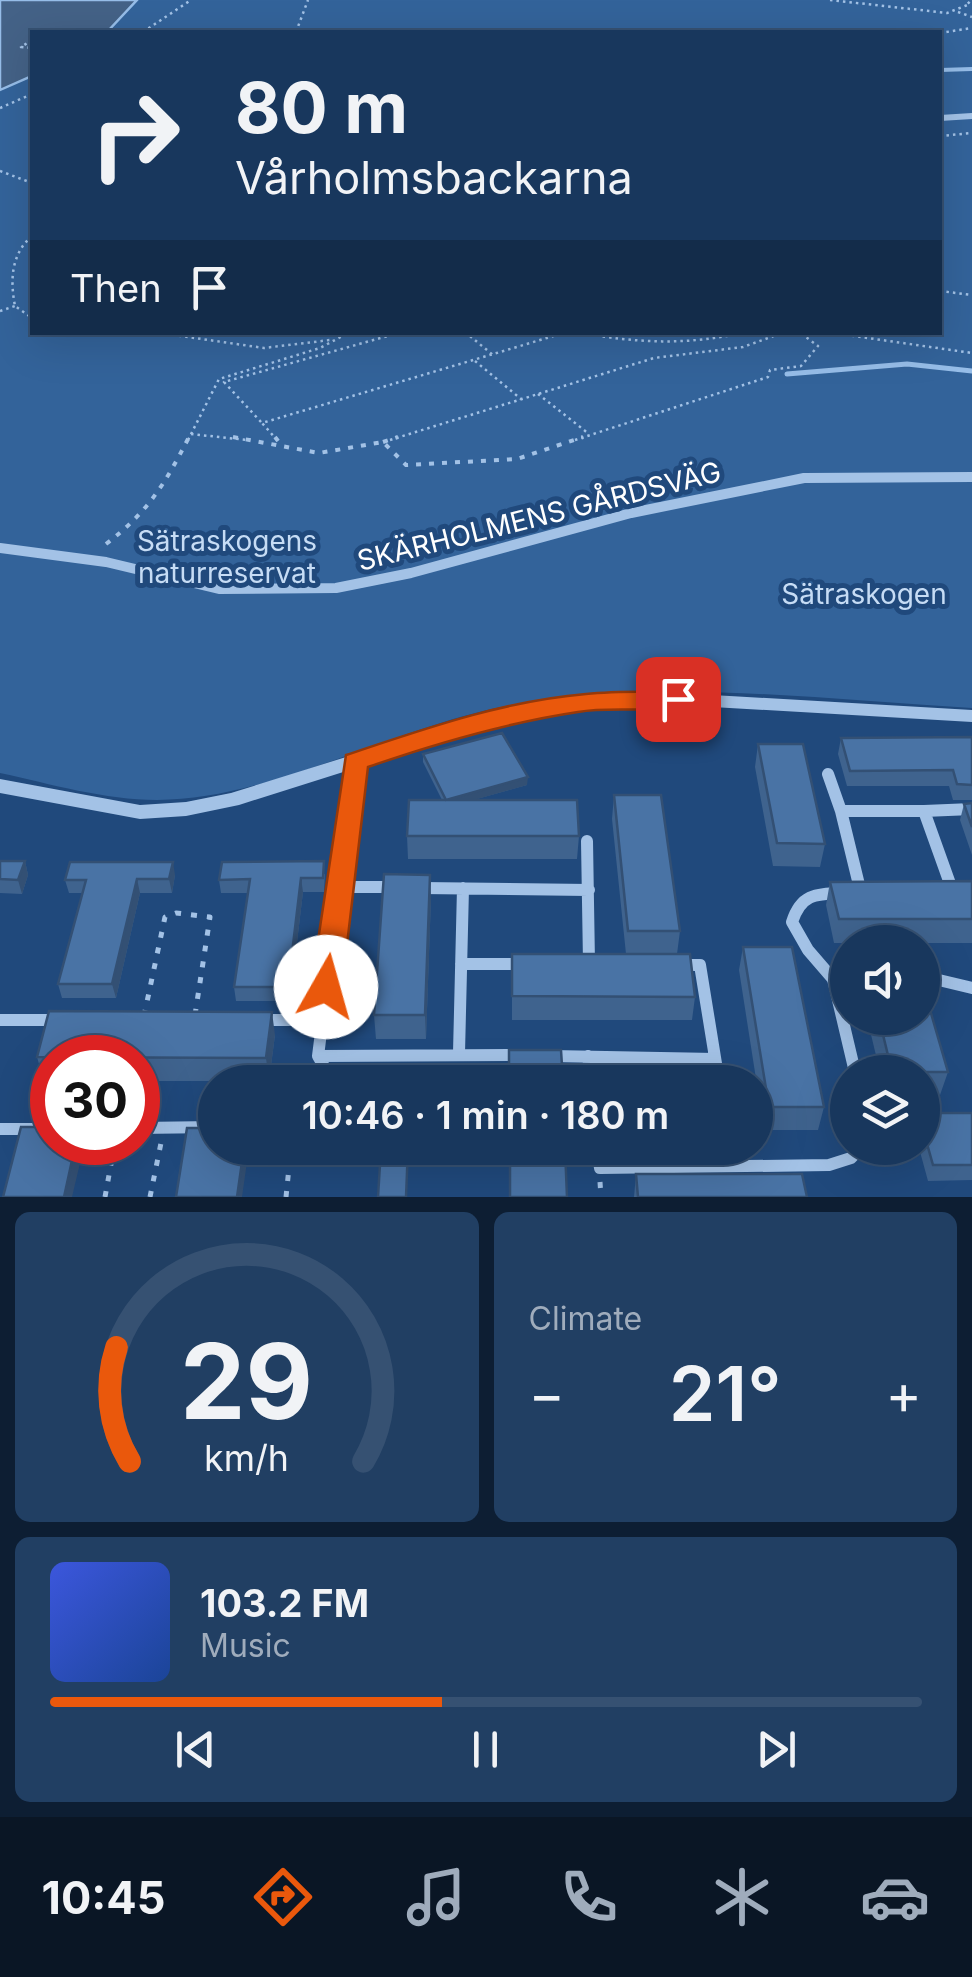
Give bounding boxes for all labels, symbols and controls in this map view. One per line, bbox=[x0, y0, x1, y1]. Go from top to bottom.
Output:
text: 80 m bbox=[235, 65, 408, 150]
icon: right bbox=[70, 70, 200, 200]
text: Vårholmsbackarna bbox=[235, 150, 633, 205]
icon: arrive bbox=[182, 260, 237, 315]
text: Then bbox=[70, 265, 162, 311]
street label: SKÄRHOLMENS GÅRDSVÄG bbox=[353, 452, 724, 578]
park label: Sätraskogens naturreservat bbox=[137, 524, 317, 590]
park label: Sätraskogen bbox=[781, 577, 947, 611]
pin bbox=[636, 657, 721, 742]
icon: arrive bbox=[651, 672, 706, 727]
map controls bbox=[830, 925, 940, 1165]
button: sound bbox=[830, 925, 940, 1035]
position arrow bbox=[274, 935, 378, 1039]
speed limit sign: 30 bbox=[30, 1035, 160, 1165]
button: layers bbox=[830, 1055, 940, 1165]
text: 10:46 · 1 min · 180 m bbox=[302, 1092, 669, 1138]
text: Climate bbox=[529, 1299, 642, 1338]
text: 29 bbox=[180, 1318, 313, 1444]
text: 21° bbox=[669, 1348, 782, 1439]
text: − bbox=[529, 1361, 565, 1427]
text: + bbox=[886, 1361, 922, 1427]
text: km/h bbox=[204, 1436, 289, 1480]
text: 103.2 FM bbox=[200, 1580, 369, 1626]
text: Music bbox=[200, 1626, 291, 1665]
icon: previous bbox=[168, 1722, 223, 1777]
icon: pause bbox=[458, 1722, 513, 1777]
icon: next bbox=[749, 1722, 804, 1777]
icon: directions bbox=[248, 1862, 318, 1932]
icon: music bbox=[401, 1862, 471, 1932]
icon: phone bbox=[554, 1862, 624, 1932]
icon: climate bbox=[707, 1862, 777, 1932]
icon: car bbox=[860, 1862, 930, 1932]
text: 10:45 bbox=[42, 1870, 165, 1925]

